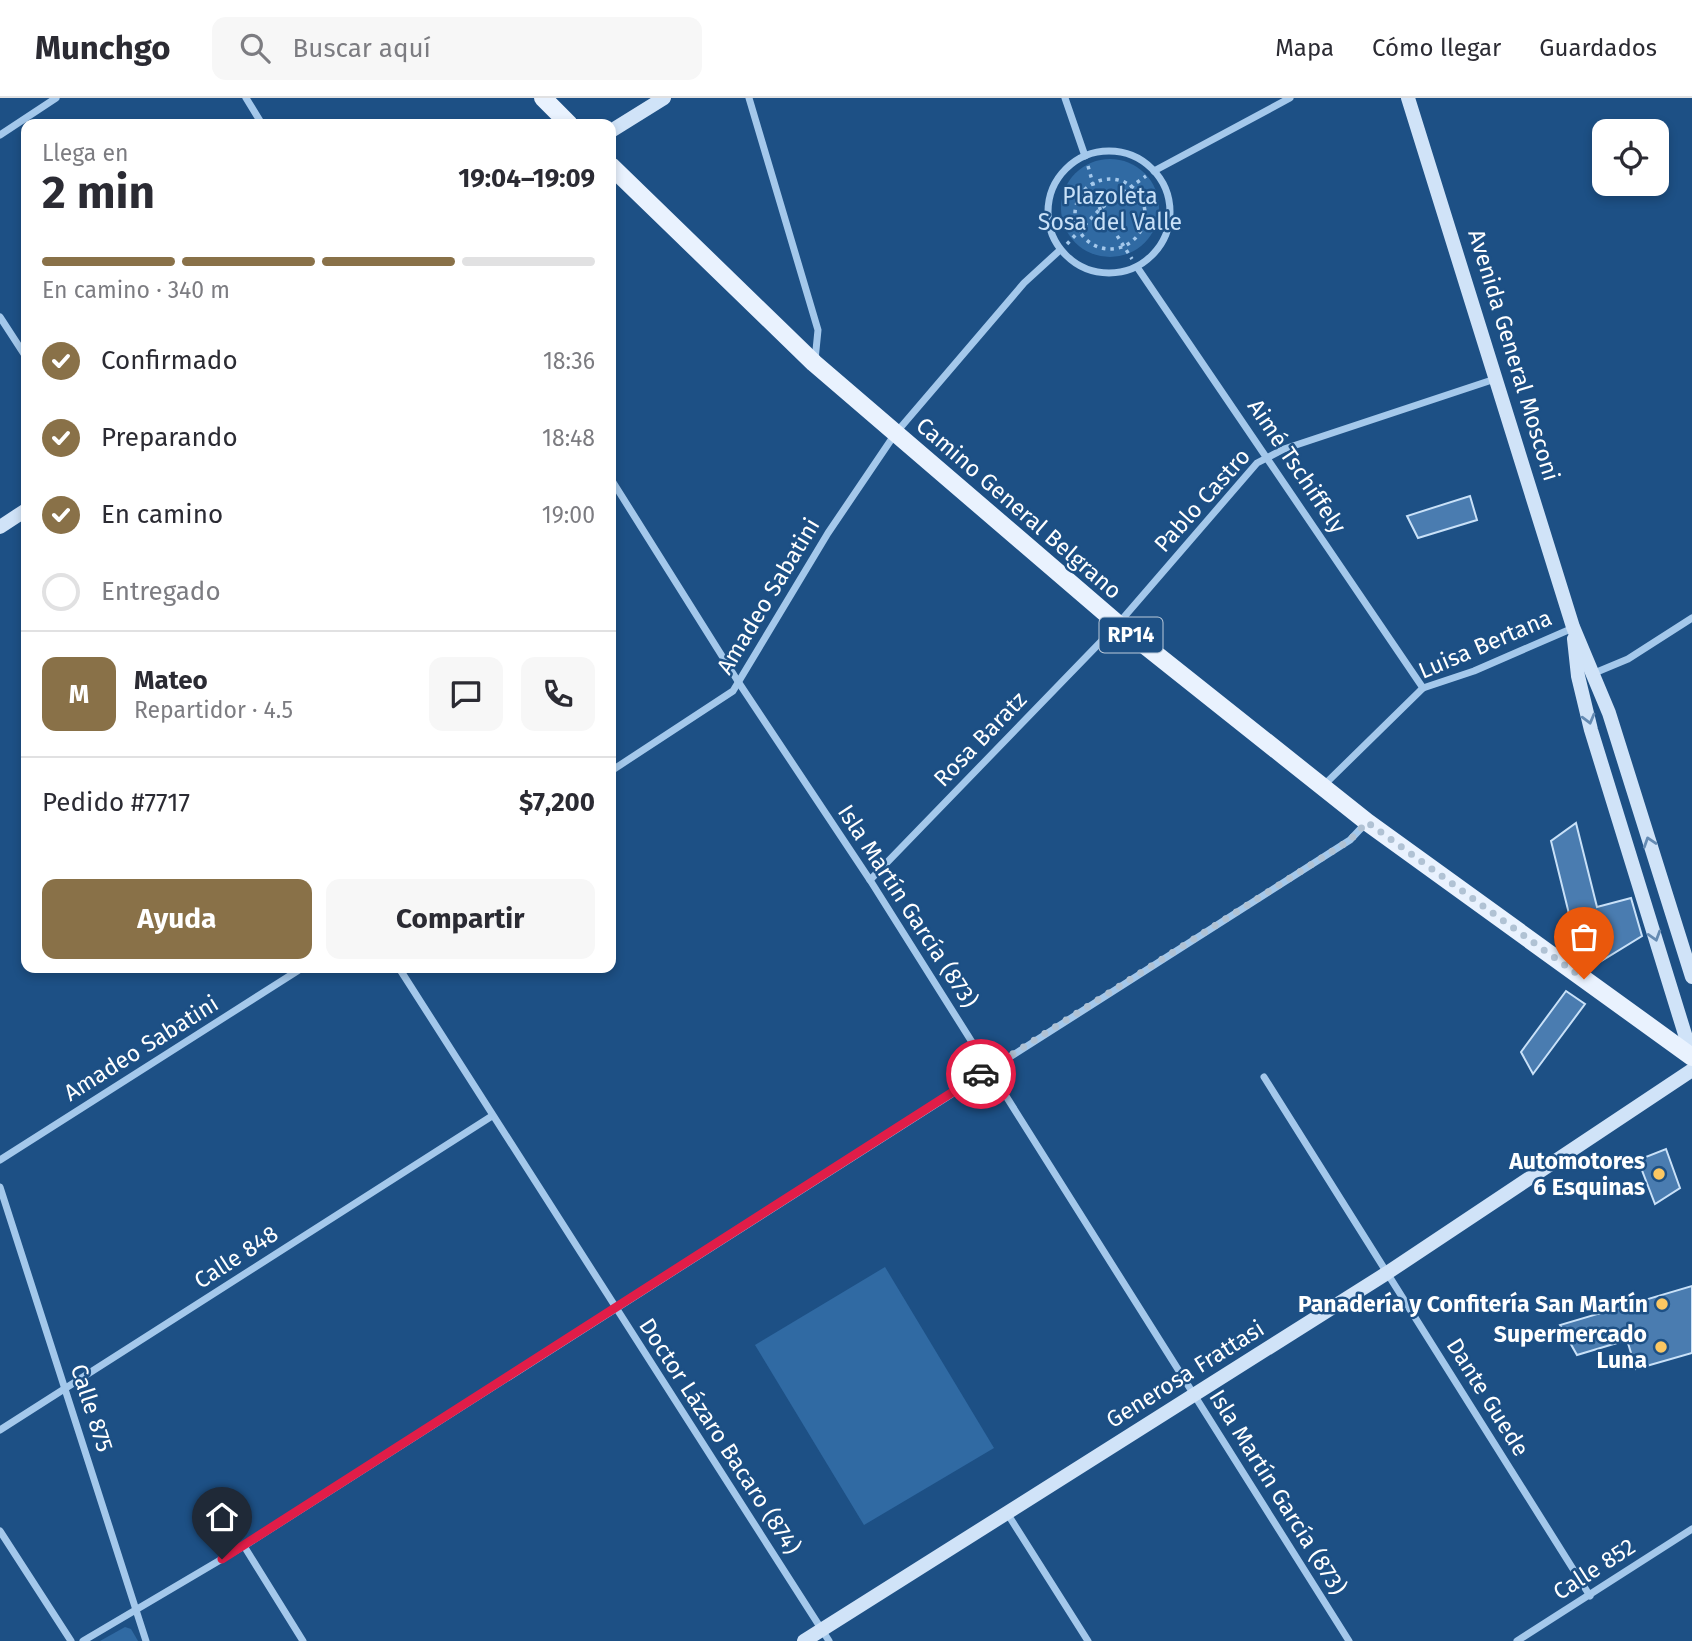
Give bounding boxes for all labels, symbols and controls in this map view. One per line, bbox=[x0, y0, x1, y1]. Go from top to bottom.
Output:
search box bbox=[212, 17, 702, 80]
text: Munchgo bbox=[35, 28, 170, 68]
icon: search bbox=[236, 29, 274, 67]
text: Buscar aquí bbox=[292, 33, 431, 64]
text: Mapa bbox=[1275, 34, 1334, 62]
text: Cómo llegar bbox=[1372, 34, 1501, 62]
text: Guardados bbox=[1539, 34, 1657, 62]
map controls bbox=[1592, 119, 1669, 196]
button: locate bbox=[1592, 119, 1669, 196]
text: Llega en bbox=[42, 139, 128, 167]
text: 19:04–19:09 bbox=[458, 163, 595, 194]
text: 2 min bbox=[42, 165, 155, 220]
park label: Plazoleta Sosa del Valle bbox=[1038, 182, 1182, 236]
street label: Avenida General Mosconi bbox=[1462, 226, 1566, 484]
text: En camino · 340 m bbox=[42, 276, 230, 304]
icon: check bbox=[42, 342, 80, 380]
text: Confirmado bbox=[101, 345, 238, 376]
text: 18:36 bbox=[543, 347, 595, 375]
street label: Aimé Tschiffely bbox=[1242, 394, 1353, 539]
street label: Camino General Belgrano bbox=[910, 411, 1128, 605]
icon: check bbox=[42, 419, 80, 457]
text: Preparando bbox=[101, 422, 238, 453]
text: 18:48 bbox=[542, 424, 595, 452]
street label: Pablo Castro bbox=[1148, 442, 1256, 558]
icon: check bbox=[42, 496, 80, 534]
text: En camino bbox=[101, 499, 223, 530]
text: 19:00 bbox=[542, 501, 595, 529]
street label: Amadeo Sabatini bbox=[710, 513, 826, 679]
text: Entregado bbox=[101, 576, 221, 607]
street label: Luisa Bertana bbox=[1414, 603, 1556, 685]
road number: RP14 bbox=[1100, 618, 1162, 652]
button: chat bbox=[429, 657, 503, 731]
button: phone bbox=[521, 657, 595, 731]
text: Mateo bbox=[134, 665, 208, 696]
text: M bbox=[69, 679, 89, 710]
street label: Rosa Baratz bbox=[928, 686, 1032, 792]
text: Repartidor · 4.5 bbox=[134, 696, 293, 724]
one-way arrow bbox=[1581, 712, 1595, 724]
text: Pedido #7717 bbox=[42, 787, 190, 818]
text: $7,200 bbox=[519, 787, 595, 818]
street label: Isla Martín García (873) bbox=[832, 799, 984, 1013]
one-way arrow bbox=[1643, 836, 1658, 848]
button: Ayuda bbox=[42, 879, 312, 959]
button: Compartir bbox=[326, 879, 595, 959]
pin bbox=[1554, 907, 1614, 979]
icon: bag bbox=[1565, 918, 1603, 956]
one-way arrow bbox=[1646, 930, 1661, 942]
street label: Amadeo Sabatini bbox=[59, 989, 223, 1107]
courier bbox=[946, 1039, 1016, 1109]
icon: car bbox=[962, 1055, 1000, 1093]
place label: Automotores 6 Esquinas bbox=[1508, 1147, 1645, 1201]
marker: Automotores 6 Esquinas bbox=[1651, 1166, 1667, 1182]
street label: Calle 848 bbox=[189, 1220, 283, 1294]
place label: Panadería y Confitería San Martín bbox=[1298, 1290, 1648, 1318]
marker: Panadería y Confitería San Martín bbox=[1654, 1296, 1670, 1312]
street label: Doctor Lázaro Bacaro (874) bbox=[633, 1313, 807, 1559]
street label: Generosa Frattasi bbox=[1101, 1314, 1269, 1434]
place label: Supermercado Luna bbox=[1494, 1320, 1647, 1374]
street label: Dante Guede bbox=[1441, 1333, 1535, 1461]
marker: Supermercado Luna bbox=[1653, 1339, 1669, 1355]
street label: Calle 875 bbox=[65, 1361, 119, 1455]
street label: Isla Martín García (873) bbox=[1203, 1384, 1353, 1600]
pin bbox=[192, 1487, 252, 1559]
icon: home bbox=[203, 1498, 241, 1536]
street label: Calle 852 bbox=[1548, 1532, 1640, 1606]

